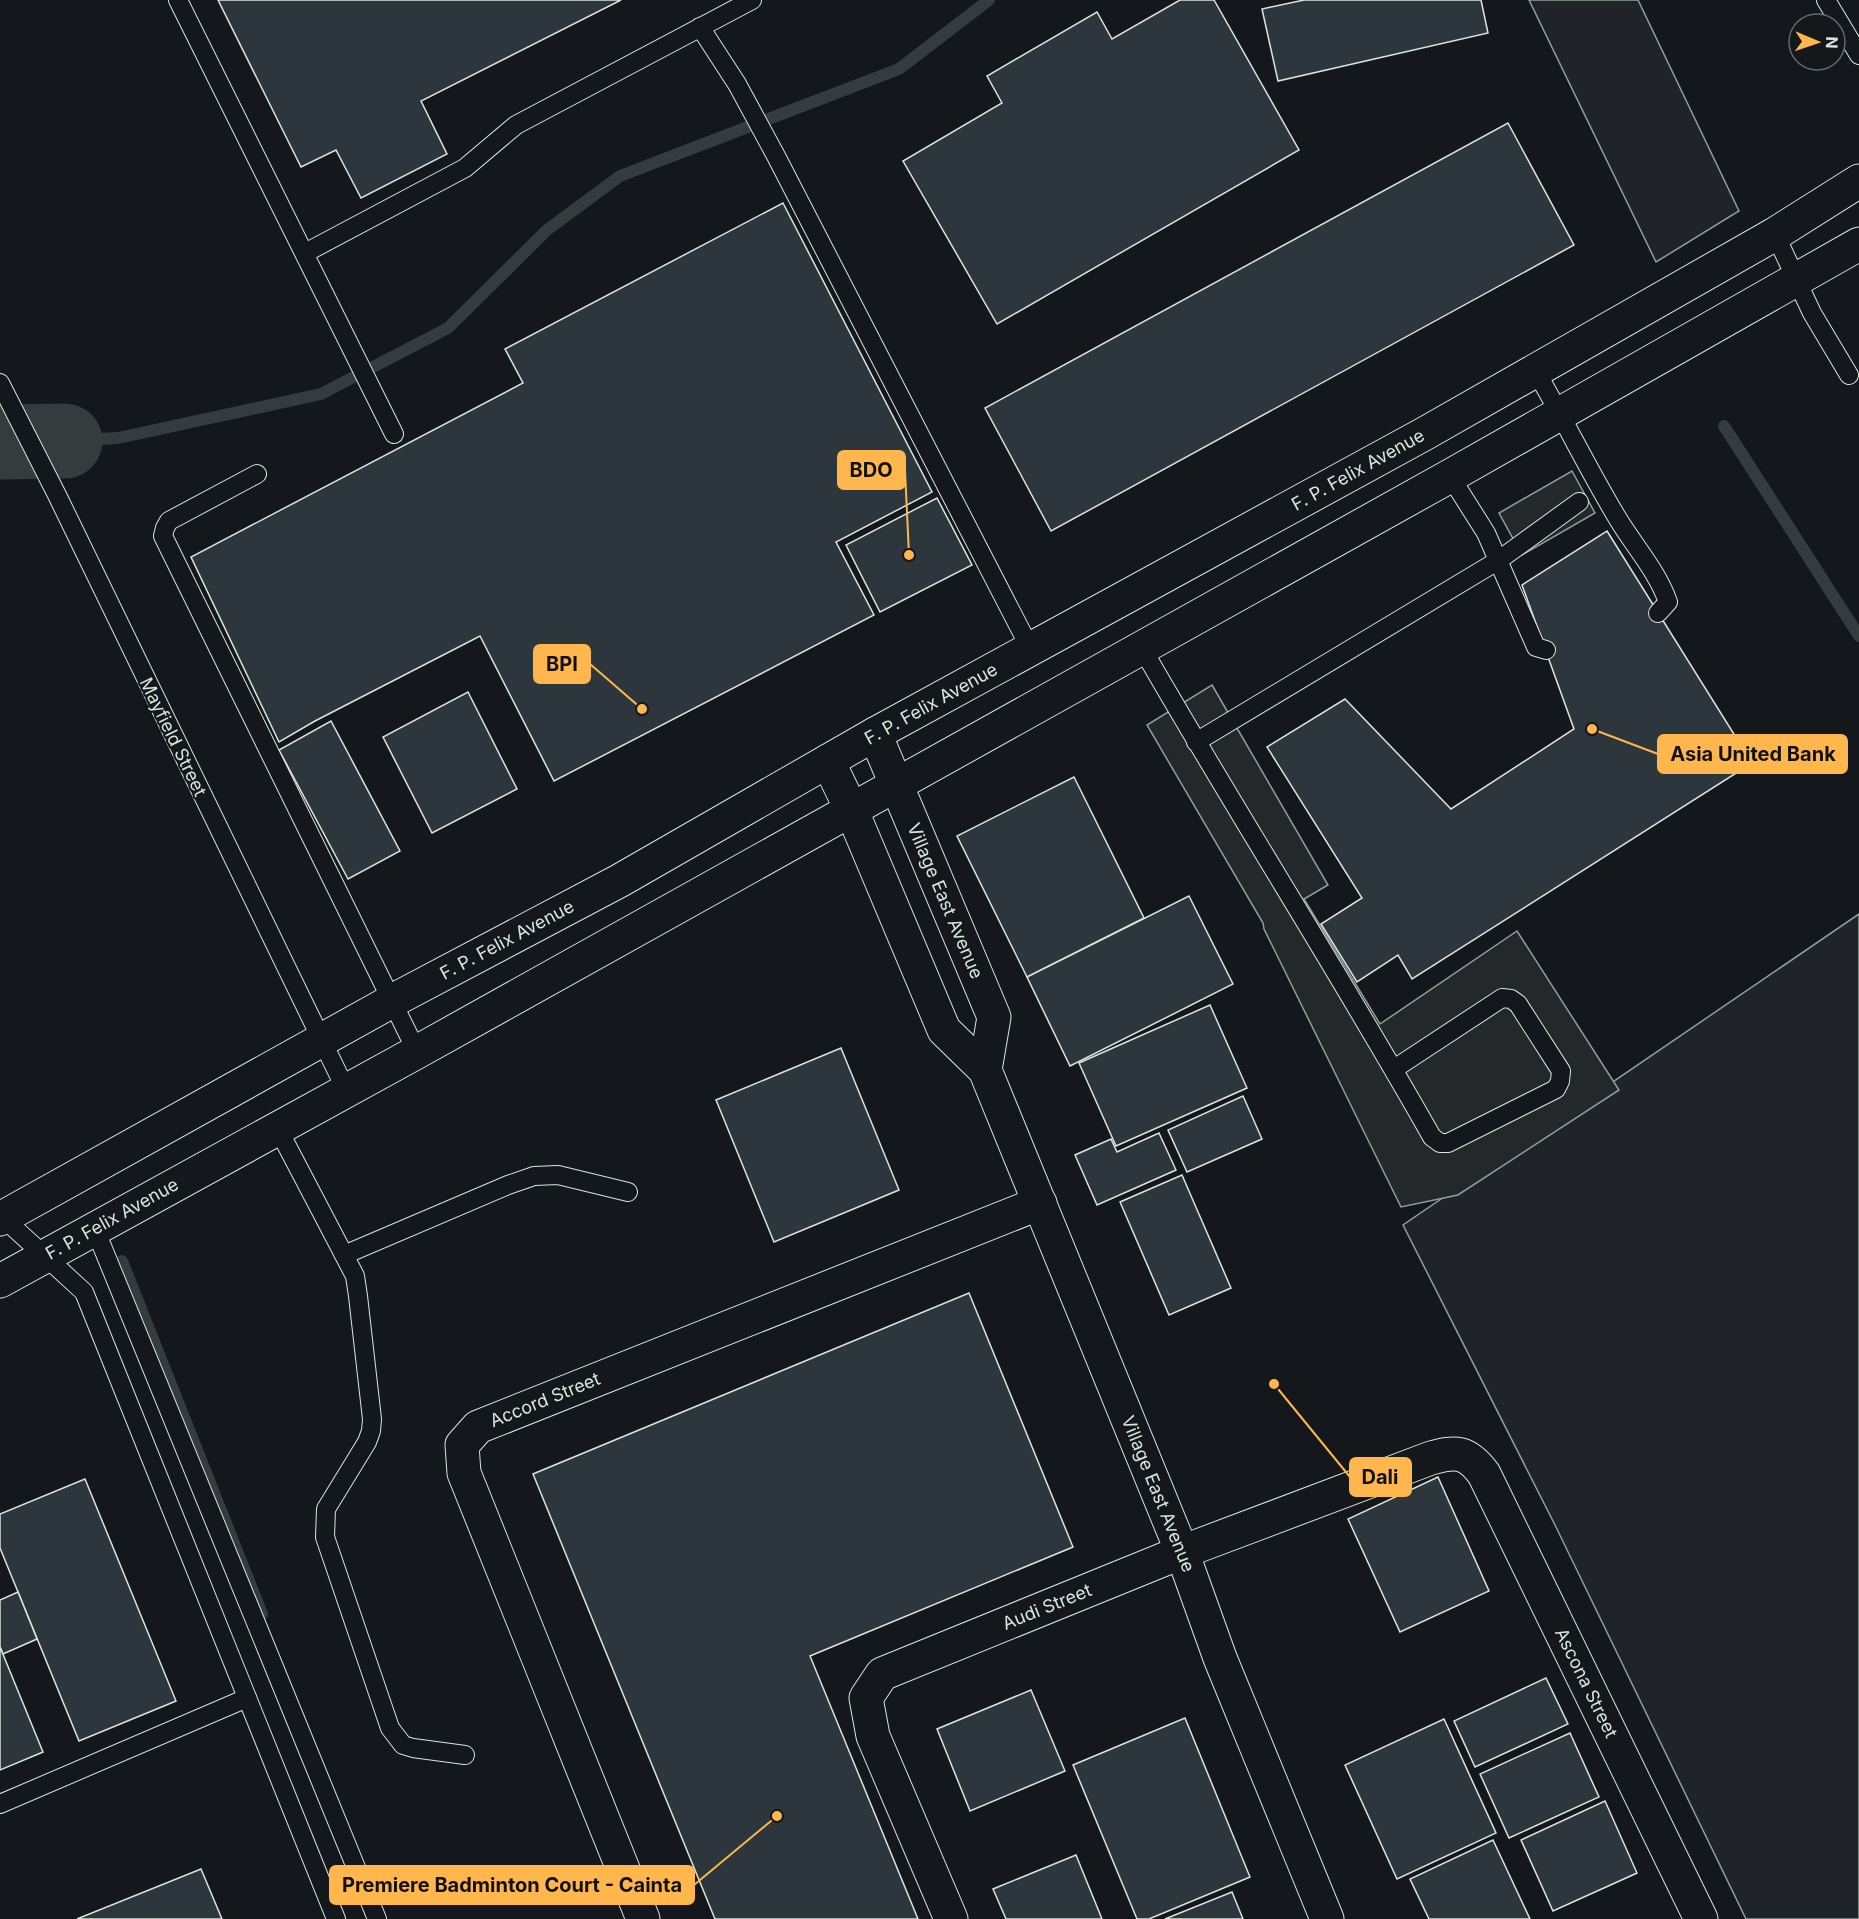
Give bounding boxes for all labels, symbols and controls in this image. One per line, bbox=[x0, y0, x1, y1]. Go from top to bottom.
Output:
north arrow bbox=[1787, 12, 1847, 72]
text: N bbox=[1822, 36, 1842, 49]
street label: F. P. Felix Avenue bbox=[1288, 424, 1428, 515]
callout: BDO bbox=[838, 451, 905, 489]
text: BDO bbox=[849, 458, 893, 482]
callout: BPI bbox=[534, 645, 590, 683]
text: BPI bbox=[546, 652, 578, 676]
street label: F. P. Felix Avenue bbox=[861, 658, 1001, 749]
street label: Mayfield Street bbox=[136, 674, 211, 800]
callout: Asia United Bank bbox=[1658, 735, 1847, 773]
text: Asia United Bank bbox=[1670, 742, 1836, 766]
street label: Village East Avenue bbox=[903, 820, 988, 982]
street label: F. P. Felix Avenue bbox=[436, 895, 577, 984]
street label: F. P. Felix Avenue bbox=[42, 1173, 182, 1264]
street label: Accord Street bbox=[487, 1368, 603, 1431]
street label: Village East Avenue bbox=[1117, 1413, 1199, 1575]
callout: Dali bbox=[1350, 1458, 1411, 1496]
text: Dali bbox=[1362, 1465, 1398, 1489]
street label: Audi Street bbox=[999, 1579, 1095, 1634]
street label: Ascona Street bbox=[1551, 1624, 1622, 1741]
callout: Premiere Badminton Court - Cainta bbox=[330, 1866, 694, 1904]
text: Premiere Badminton Court - Cainta bbox=[342, 1873, 682, 1897]

